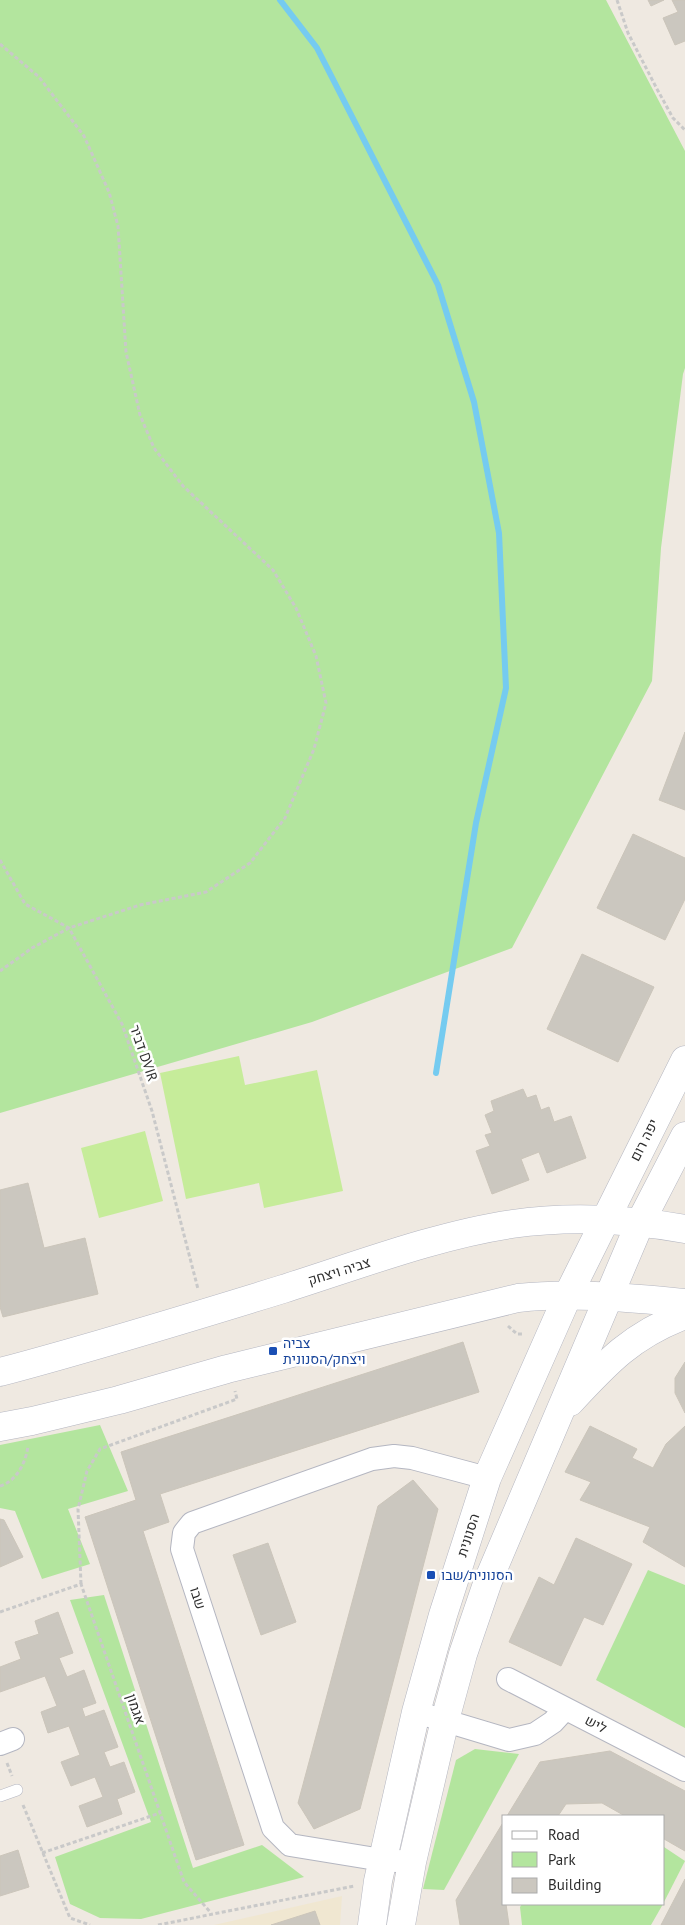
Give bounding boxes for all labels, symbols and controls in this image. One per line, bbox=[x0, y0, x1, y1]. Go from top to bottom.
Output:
street label: דביר DVIR bbox=[126, 1022, 162, 1084]
street label: יפה רום bbox=[626, 1116, 662, 1164]
street label: צביה ויצחק bbox=[306, 1253, 373, 1289]
place label: צביה ויצחק/הסנונית bbox=[283, 1334, 366, 1368]
marker: צביה ויצחק/הסנונית bbox=[267, 1345, 279, 1357]
street label: הסנונית bbox=[453, 1511, 483, 1559]
place label: הסנונית/שבו bbox=[441, 1566, 513, 1584]
marker: הסנונית/שבו bbox=[425, 1569, 437, 1581]
street label: שבו bbox=[186, 1584, 210, 1612]
street label: אגמון bbox=[122, 1691, 150, 1727]
street label: ליש bbox=[582, 1711, 610, 1737]
legend bbox=[502, 1815, 665, 1905]
text: Road bbox=[548, 1825, 580, 1844]
text: Park bbox=[548, 1850, 576, 1869]
text: Building bbox=[548, 1875, 602, 1894]

